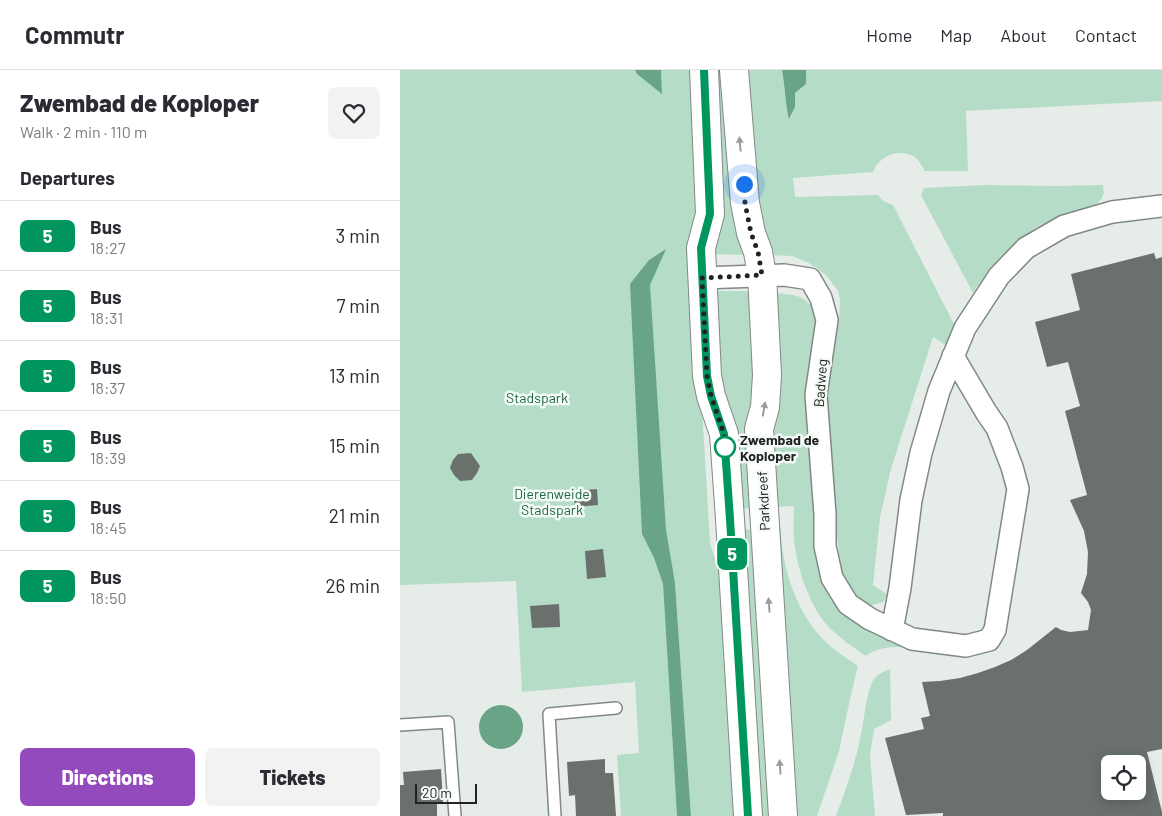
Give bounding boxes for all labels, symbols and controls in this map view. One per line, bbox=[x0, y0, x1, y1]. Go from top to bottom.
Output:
text: Commutr bbox=[25, 20, 124, 49]
text: Home bbox=[866, 24, 912, 46]
text: Map bbox=[940, 24, 972, 46]
text: About bbox=[1000, 24, 1047, 46]
text: Contact bbox=[1075, 24, 1137, 46]
button: heart bbox=[328, 87, 380, 139]
text: Zwembad de Koploper bbox=[20, 88, 259, 117]
text: Walk · 2 min · 110 m bbox=[20, 122, 147, 141]
one-way arrow bbox=[736, 136, 744, 152]
text: Departures bbox=[20, 166, 115, 189]
your location bbox=[732, 172, 757, 197]
text: Bus bbox=[90, 215, 122, 238]
text: 3 min bbox=[336, 224, 380, 247]
text: 5 bbox=[43, 225, 52, 247]
text: 18:27 bbox=[90, 238, 126, 257]
text: Bus bbox=[90, 285, 122, 308]
text: 7 min bbox=[336, 294, 380, 317]
text: 5 bbox=[43, 295, 52, 317]
text: 18:31 bbox=[90, 308, 123, 327]
text: Bus bbox=[90, 355, 122, 378]
street label: Badweg bbox=[810, 358, 830, 408]
text: 13 min bbox=[329, 364, 380, 387]
text: 5 bbox=[43, 365, 52, 387]
text: 18:37 bbox=[90, 378, 125, 397]
park label: Stadspark bbox=[506, 389, 568, 406]
one-way arrow bbox=[760, 400, 768, 416]
text: Bus bbox=[90, 425, 122, 448]
place label: Zwembad de Koploper bbox=[740, 431, 820, 464]
text: 15 min bbox=[329, 434, 380, 457]
text: 5 bbox=[43, 435, 52, 457]
marker: Zwembad de Koploper bbox=[714, 436, 736, 458]
text: 18:39 bbox=[90, 448, 126, 467]
street label: Parkdreef bbox=[753, 471, 773, 531]
park label: Dierenweide Stadspark bbox=[514, 485, 590, 518]
text: Bus bbox=[90, 495, 122, 518]
text: 21 min bbox=[329, 504, 380, 527]
text: 5 bbox=[43, 505, 52, 527]
text: 18:45 bbox=[90, 518, 126, 537]
line badge: 5 bbox=[716, 538, 748, 570]
text: 5 bbox=[727, 543, 737, 565]
text: Bus bbox=[90, 565, 122, 588]
text: 26 min bbox=[325, 574, 380, 597]
text: 5 bbox=[43, 575, 52, 597]
text: 18:50 bbox=[90, 588, 127, 607]
one-way arrow bbox=[765, 597, 773, 613]
button: Directions bbox=[20, 748, 195, 806]
button: Tickets bbox=[205, 748, 380, 806]
map controls bbox=[1101, 755, 1146, 800]
button: locate bbox=[1101, 755, 1146, 800]
one-way arrow bbox=[775, 759, 783, 775]
scale bar bbox=[415, 781, 478, 804]
text: 20 m bbox=[422, 784, 452, 801]

